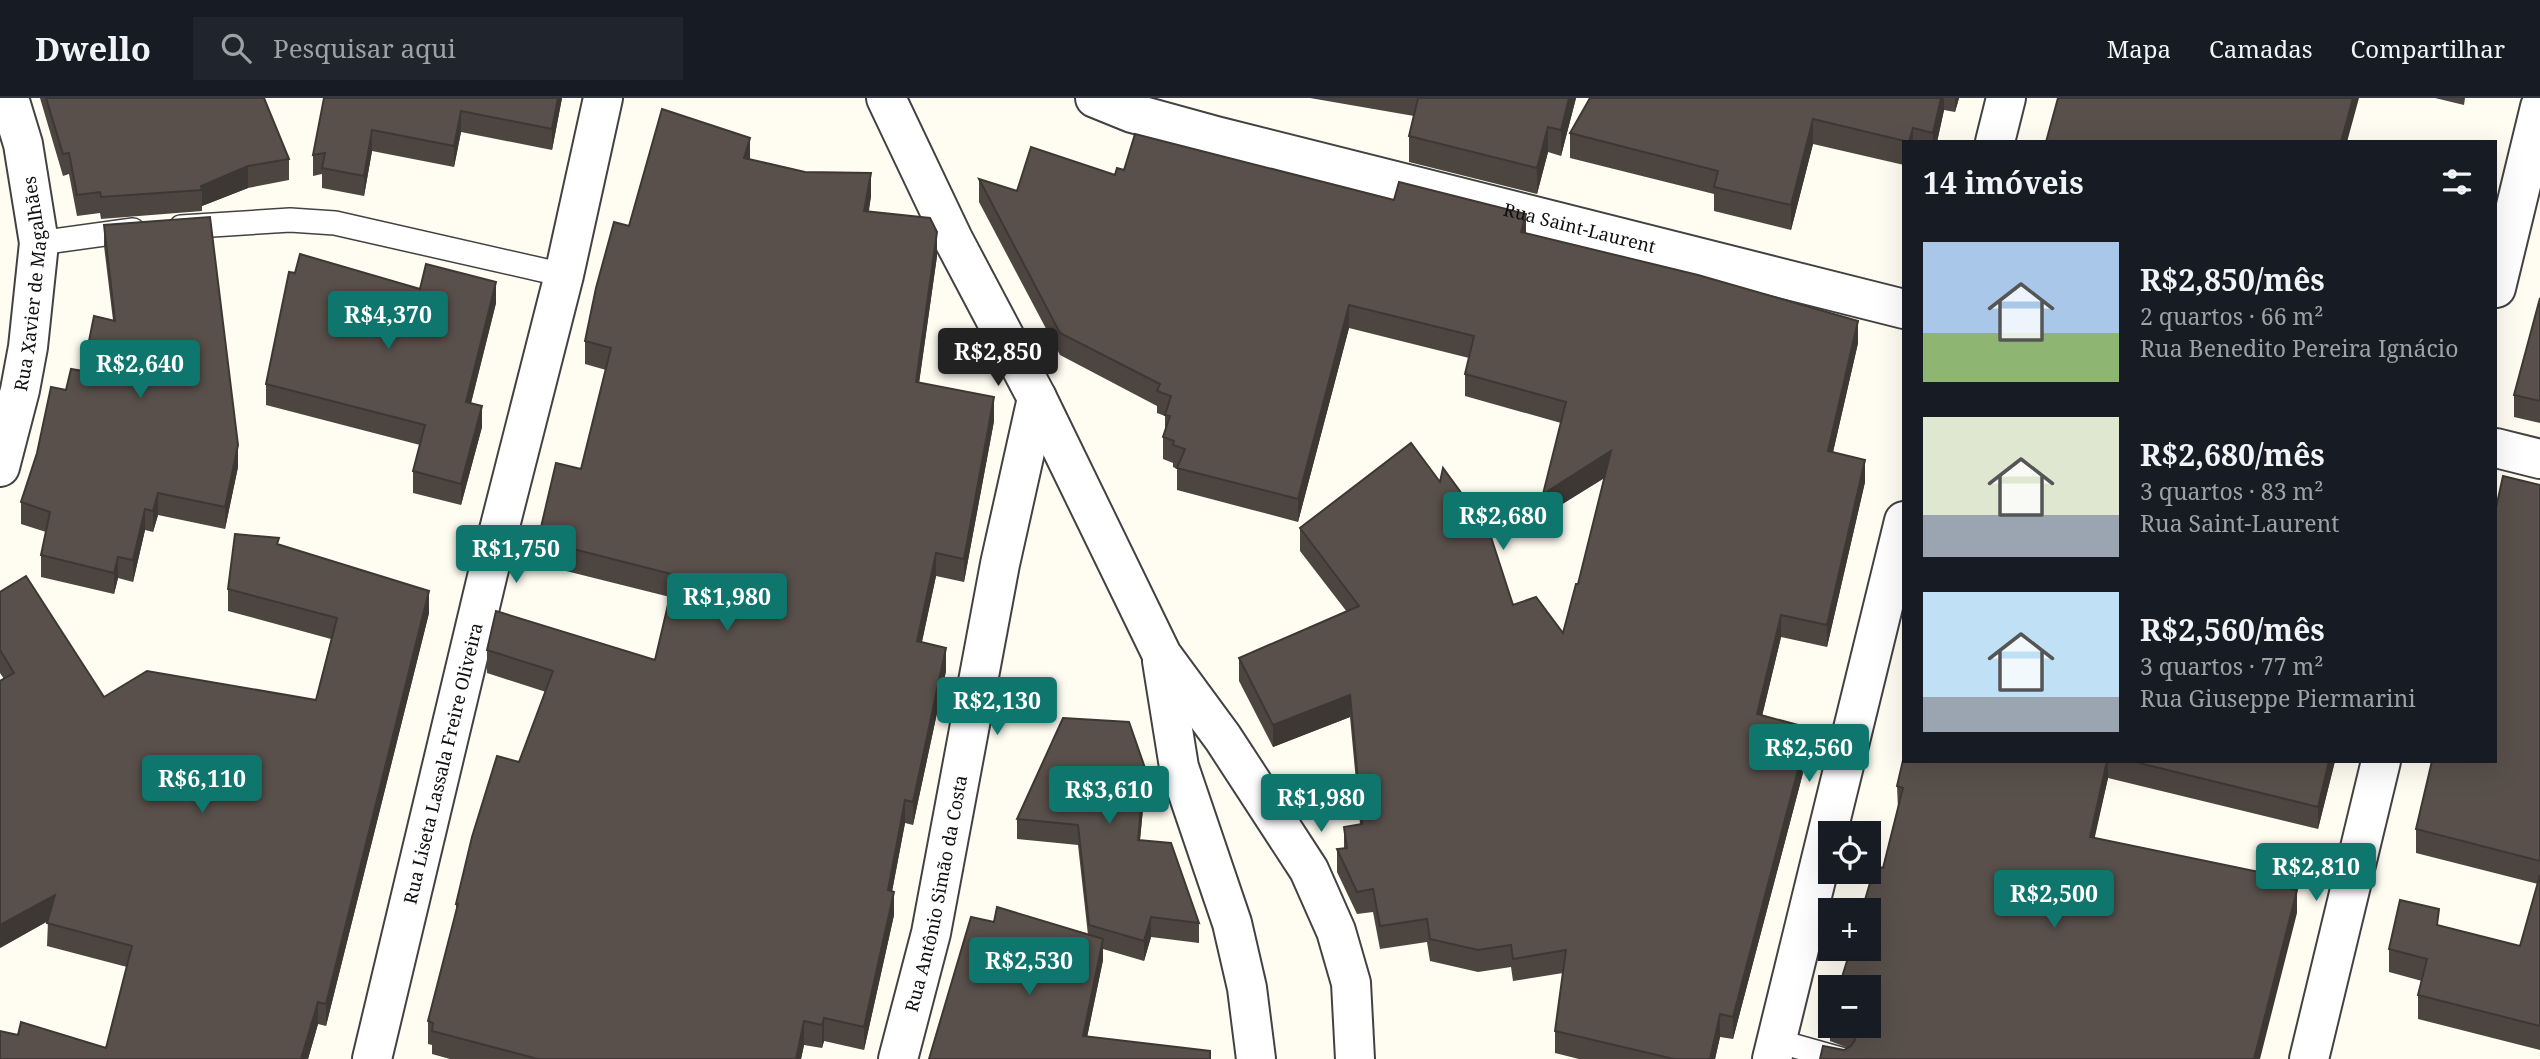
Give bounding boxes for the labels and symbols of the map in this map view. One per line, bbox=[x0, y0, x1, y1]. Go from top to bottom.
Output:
street label: Rua Xavier de Magalhães bbox=[8, 175, 51, 393]
street label: Rua Saint-Laurent bbox=[1501, 197, 1658, 258]
pin: R$4,370 bbox=[323, 292, 453, 351]
pin: R$2,850 bbox=[933, 328, 1063, 388]
pin: R$2,640 bbox=[75, 341, 205, 400]
pin: R$2,680 bbox=[1438, 492, 1568, 552]
pin: R$1,750 bbox=[451, 526, 581, 585]
pin: R$1,980 bbox=[662, 574, 792, 633]
street label: Rua Liseta Lassala Freire Oliveira bbox=[397, 620, 488, 906]
pin: R$2,130 bbox=[932, 678, 1062, 737]
pin: R$2,560 bbox=[1744, 724, 1874, 784]
pin: R$6,110 bbox=[137, 756, 267, 815]
pin: R$3,610 bbox=[1044, 766, 1174, 826]
street label: Rua Antônio Simão da Costa bbox=[899, 773, 972, 1014]
pin: R$1,980 bbox=[1256, 774, 1386, 834]
pin: R$2,810 bbox=[2251, 844, 2381, 903]
pin: R$2,500 bbox=[1989, 870, 2119, 930]
pin: R$2,530 bbox=[964, 937, 1094, 997]

